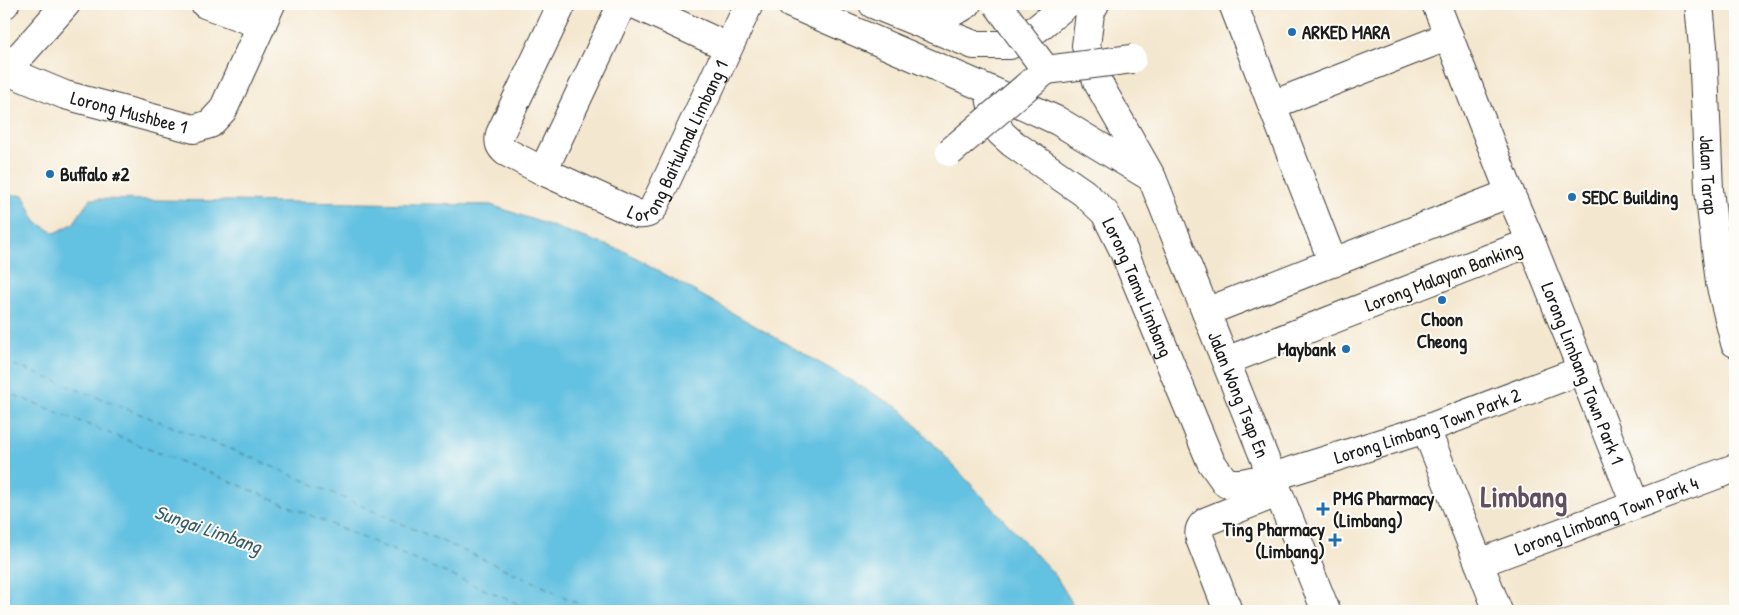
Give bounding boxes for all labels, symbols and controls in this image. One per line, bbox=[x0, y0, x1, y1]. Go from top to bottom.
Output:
place label: ARKED MARA bbox=[1302, 19, 1391, 45]
marker: ARKED MARA bbox=[1286, 26, 1298, 38]
street label: Lorong Baitulmal Limbang 1 bbox=[623, 56, 734, 228]
street label: Lorong Mushbee 1 bbox=[68, 84, 190, 140]
street label: Jalan Tarap bbox=[1694, 135, 1725, 216]
place label: Buffalo #2 bbox=[60, 161, 129, 187]
marker: Buffalo #2 bbox=[44, 168, 56, 180]
place label: SEDC Building bbox=[1582, 184, 1679, 211]
marker: SEDC Building bbox=[1566, 191, 1578, 203]
street label: Lorong Tamu Limbang bbox=[1096, 213, 1179, 361]
street label: Lorong Malayan Banking bbox=[1361, 234, 1525, 318]
street label: Lorong Limbang Town Park 1 bbox=[1535, 278, 1631, 468]
marker: Choon Cheong bbox=[1436, 294, 1448, 306]
place label: Choon Cheong bbox=[1417, 306, 1468, 355]
street label: Jalan Wong Tsap En bbox=[1202, 327, 1276, 461]
place label: Maybank bbox=[1277, 336, 1336, 363]
marker: Maybank bbox=[1340, 343, 1352, 355]
street label: Lorong Limbang Town Park 2 bbox=[1331, 381, 1524, 470]
street label: Lorong Limbang Town Park 4 bbox=[1511, 470, 1702, 562]
district label: Limbang bbox=[1481, 477, 1567, 517]
place label: PMG Pharmacy (Limbang) bbox=[1333, 485, 1435, 534]
water label: Sungai Limbang bbox=[151, 498, 266, 561]
marker: PMG Pharmacy (Limbang) bbox=[1317, 503, 1329, 515]
place label: Ting Pharmacy (Limbang) bbox=[1222, 516, 1325, 565]
marker: Ting Pharmacy (Limbang) bbox=[1329, 534, 1341, 546]

